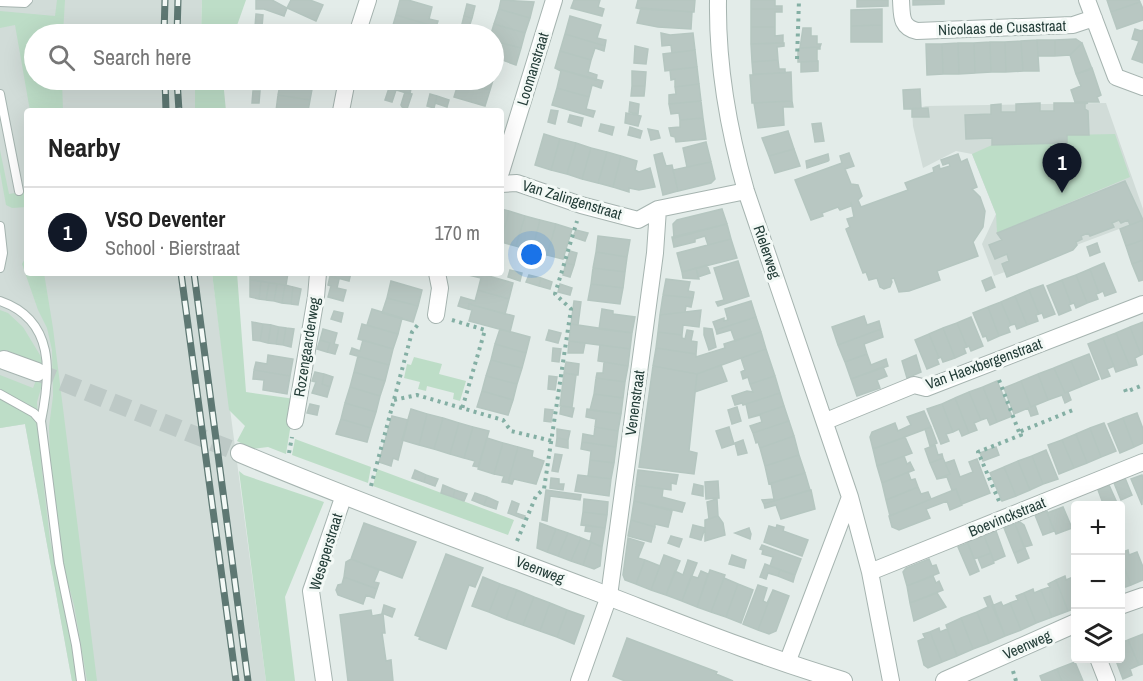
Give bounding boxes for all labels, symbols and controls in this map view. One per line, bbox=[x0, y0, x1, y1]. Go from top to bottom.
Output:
street label: Nicolaas de Cusastraat bbox=[938, 15, 1067, 40]
search box bbox=[24, 24, 504, 90]
street label: Loomanstraat bbox=[511, 29, 554, 108]
icon: search bbox=[45, 41, 78, 74]
text: Search here bbox=[93, 42, 191, 72]
text: Nearby bbox=[48, 130, 120, 165]
pin: 1 bbox=[1042, 144, 1082, 193]
street label: Van Zalingenstraat bbox=[520, 174, 625, 225]
text: VSO Deventer bbox=[105, 204, 225, 234]
text: 1 bbox=[63, 219, 72, 246]
text: 170 m bbox=[434, 219, 480, 246]
street label: Rielerweg bbox=[749, 222, 786, 282]
text: School · Bierstraat bbox=[105, 234, 240, 261]
your location bbox=[517, 240, 546, 269]
street label: Rozengaarderweg bbox=[288, 295, 325, 398]
street label: Van Haexbergenstraat bbox=[923, 333, 1045, 394]
street label: Venenstraat bbox=[620, 368, 650, 437]
street label: Boevinckstraat bbox=[965, 491, 1049, 542]
map controls bbox=[1071, 501, 1125, 663]
button: + bbox=[1071, 501, 1125, 555]
street label: Weseperstraat bbox=[304, 510, 347, 593]
street label: Veenweg bbox=[513, 551, 568, 588]
button: − bbox=[1071, 555, 1125, 609]
button: layers bbox=[1071, 609, 1125, 663]
street label: Veenweg bbox=[999, 625, 1054, 664]

